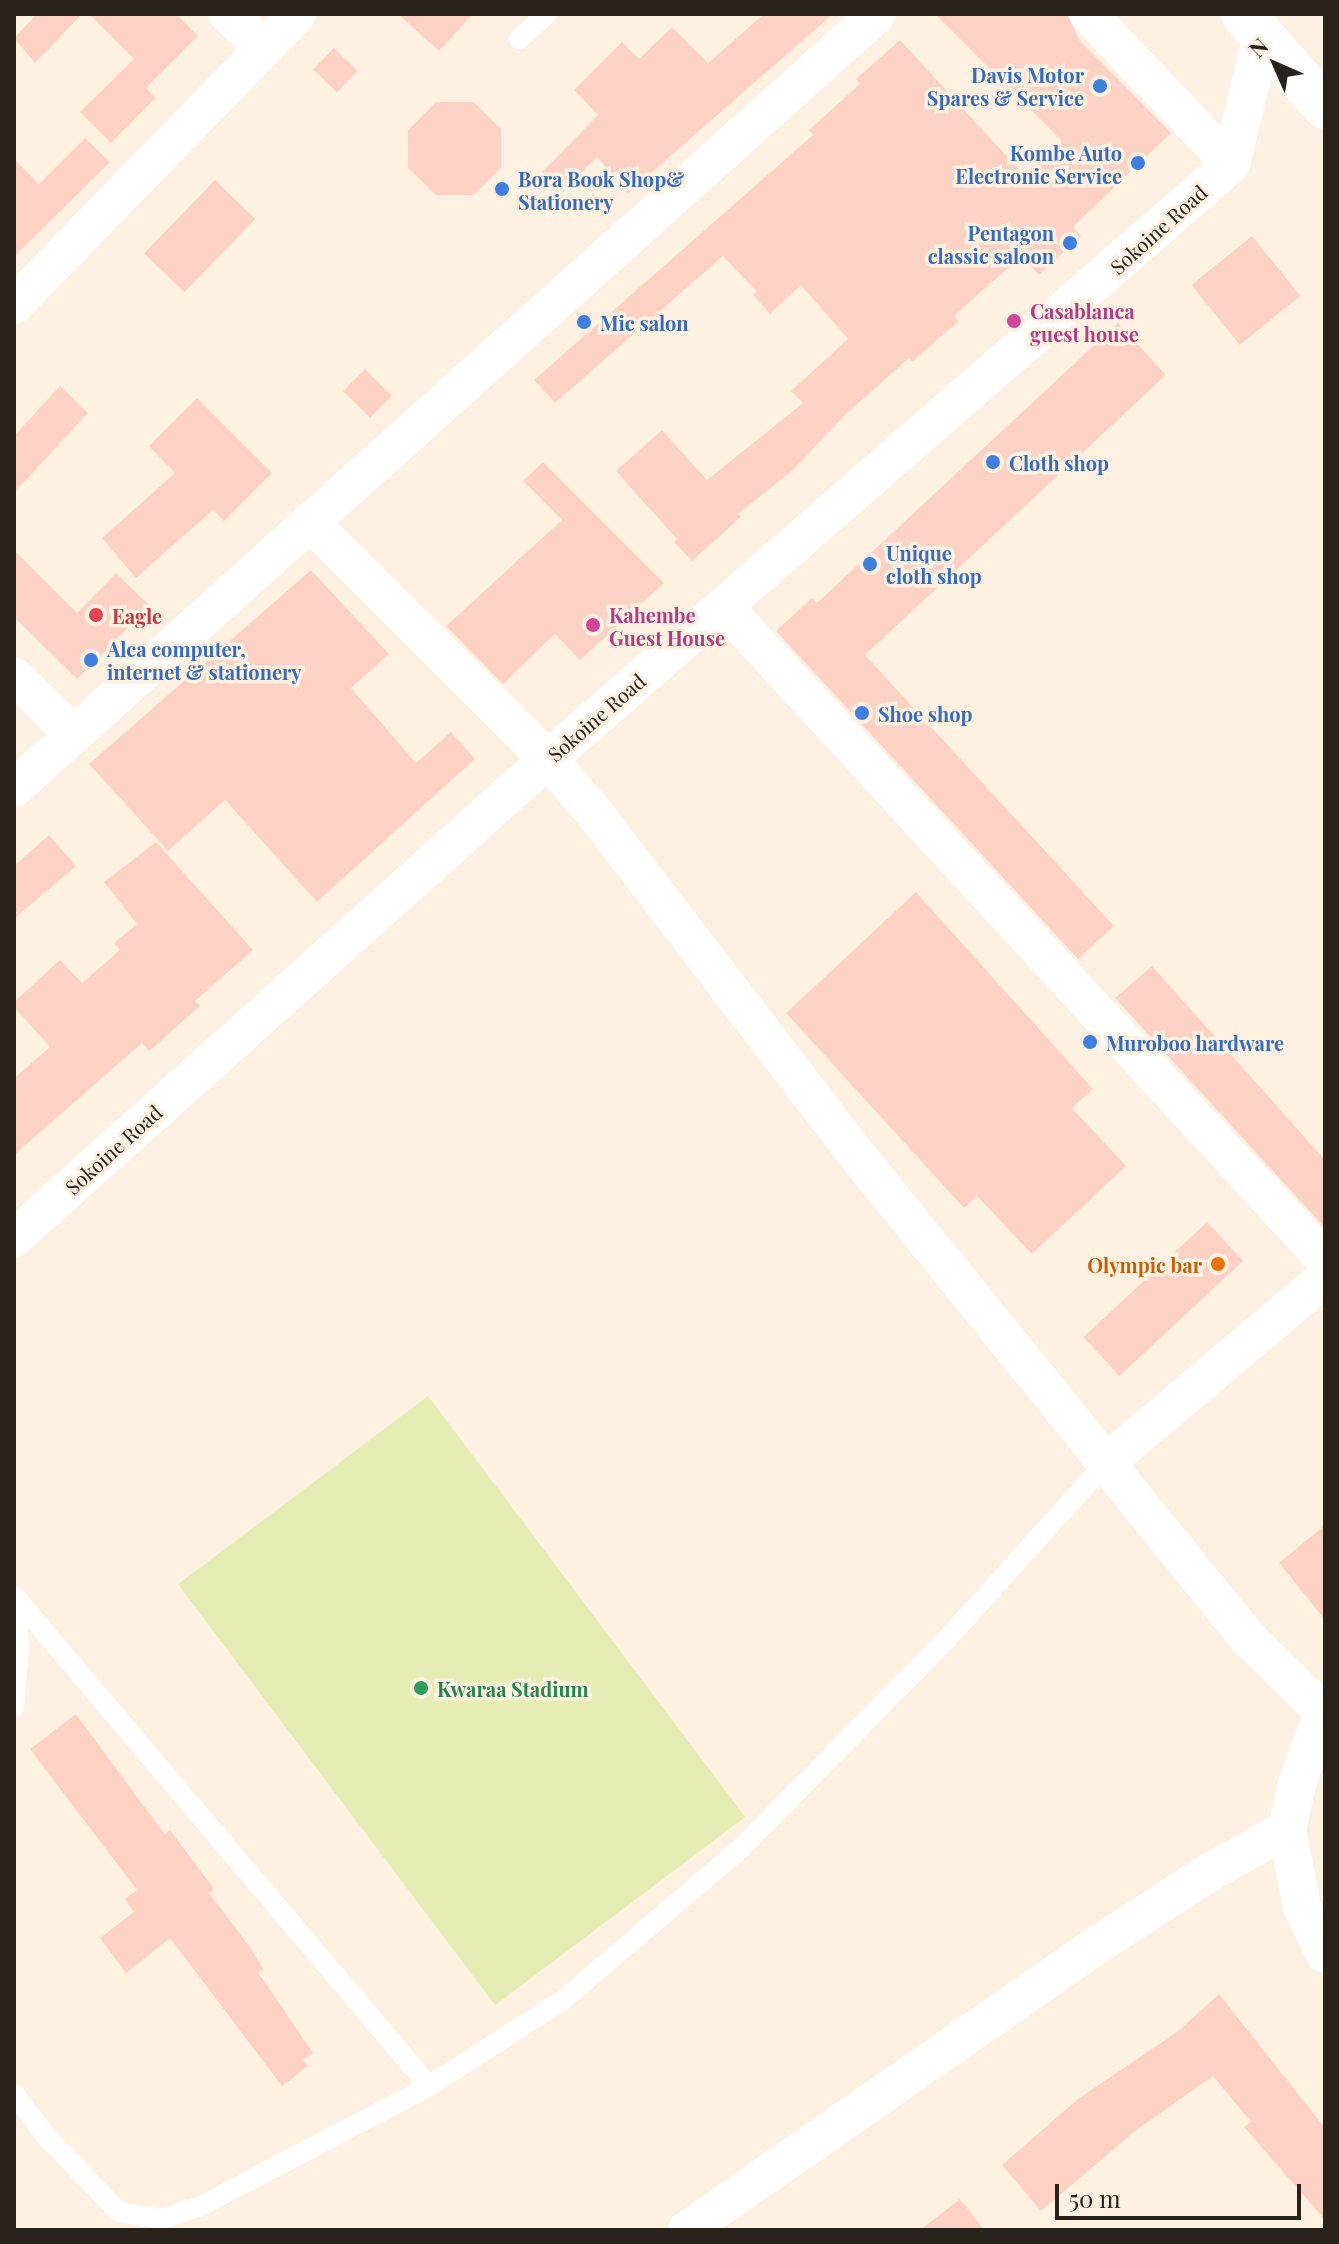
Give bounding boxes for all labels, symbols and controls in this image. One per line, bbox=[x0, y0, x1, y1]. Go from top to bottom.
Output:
north arrow bbox=[1235, 24, 1315, 104]
text: N bbox=[1242, 31, 1274, 63]
place label: Davis Motor Spares & Service bbox=[927, 62, 1084, 109]
marker: Davis Motor Spares & Service bbox=[1091, 77, 1109, 95]
place label: Kombe Auto Electronic Service bbox=[955, 140, 1122, 187]
marker: Kombe Auto Electronic Service bbox=[1129, 154, 1147, 172]
place label: Bora Book Shop& Stationery bbox=[518, 166, 684, 213]
street label: Sokoine Road bbox=[1105, 179, 1211, 279]
marker: Bora Book Shop& Stationery bbox=[493, 180, 511, 198]
place label: Pentagon classic saloon bbox=[928, 220, 1054, 267]
marker: Pentagon classic saloon bbox=[1061, 234, 1079, 252]
place label: Casablanca guest house bbox=[1030, 298, 1139, 345]
place label: Mic salon bbox=[600, 310, 689, 334]
marker: Casablanca guest house bbox=[1005, 312, 1023, 330]
marker: Mic salon bbox=[575, 313, 593, 331]
place label: Cloth shop bbox=[1009, 450, 1109, 474]
marker: Cloth shop bbox=[984, 453, 1002, 471]
place label: Unique cloth shop bbox=[886, 540, 982, 587]
marker: Unique cloth shop bbox=[861, 555, 879, 573]
place label: Kahembe Guest House bbox=[609, 602, 725, 649]
place label: Eagle bbox=[112, 603, 162, 627]
marker: Eagle bbox=[87, 606, 105, 624]
marker: Kahembe Guest House bbox=[584, 616, 602, 634]
place label: Alca computer, internet & stationery bbox=[107, 636, 302, 683]
marker: Alca computer, internet & stationery bbox=[82, 651, 100, 669]
street label: Sokoine Road bbox=[542, 668, 650, 766]
place label: Shoe shop bbox=[878, 701, 972, 725]
marker: Shoe shop bbox=[853, 704, 871, 722]
place label: Muroboo hardware bbox=[1106, 1030, 1284, 1054]
marker: Muroboo hardware bbox=[1081, 1033, 1099, 1051]
street label: Sokoine Road bbox=[60, 1099, 166, 1199]
place label: Olympic bar bbox=[1087, 1252, 1202, 1276]
marker: Olympic bar bbox=[1209, 1255, 1227, 1273]
place label: Kwaraa Stadium bbox=[437, 1676, 589, 1700]
marker: Kwaraa Stadium bbox=[412, 1679, 430, 1697]
scale bar bbox=[1059, 2168, 1305, 2218]
text: 50 m bbox=[1069, 2182, 1121, 2214]

